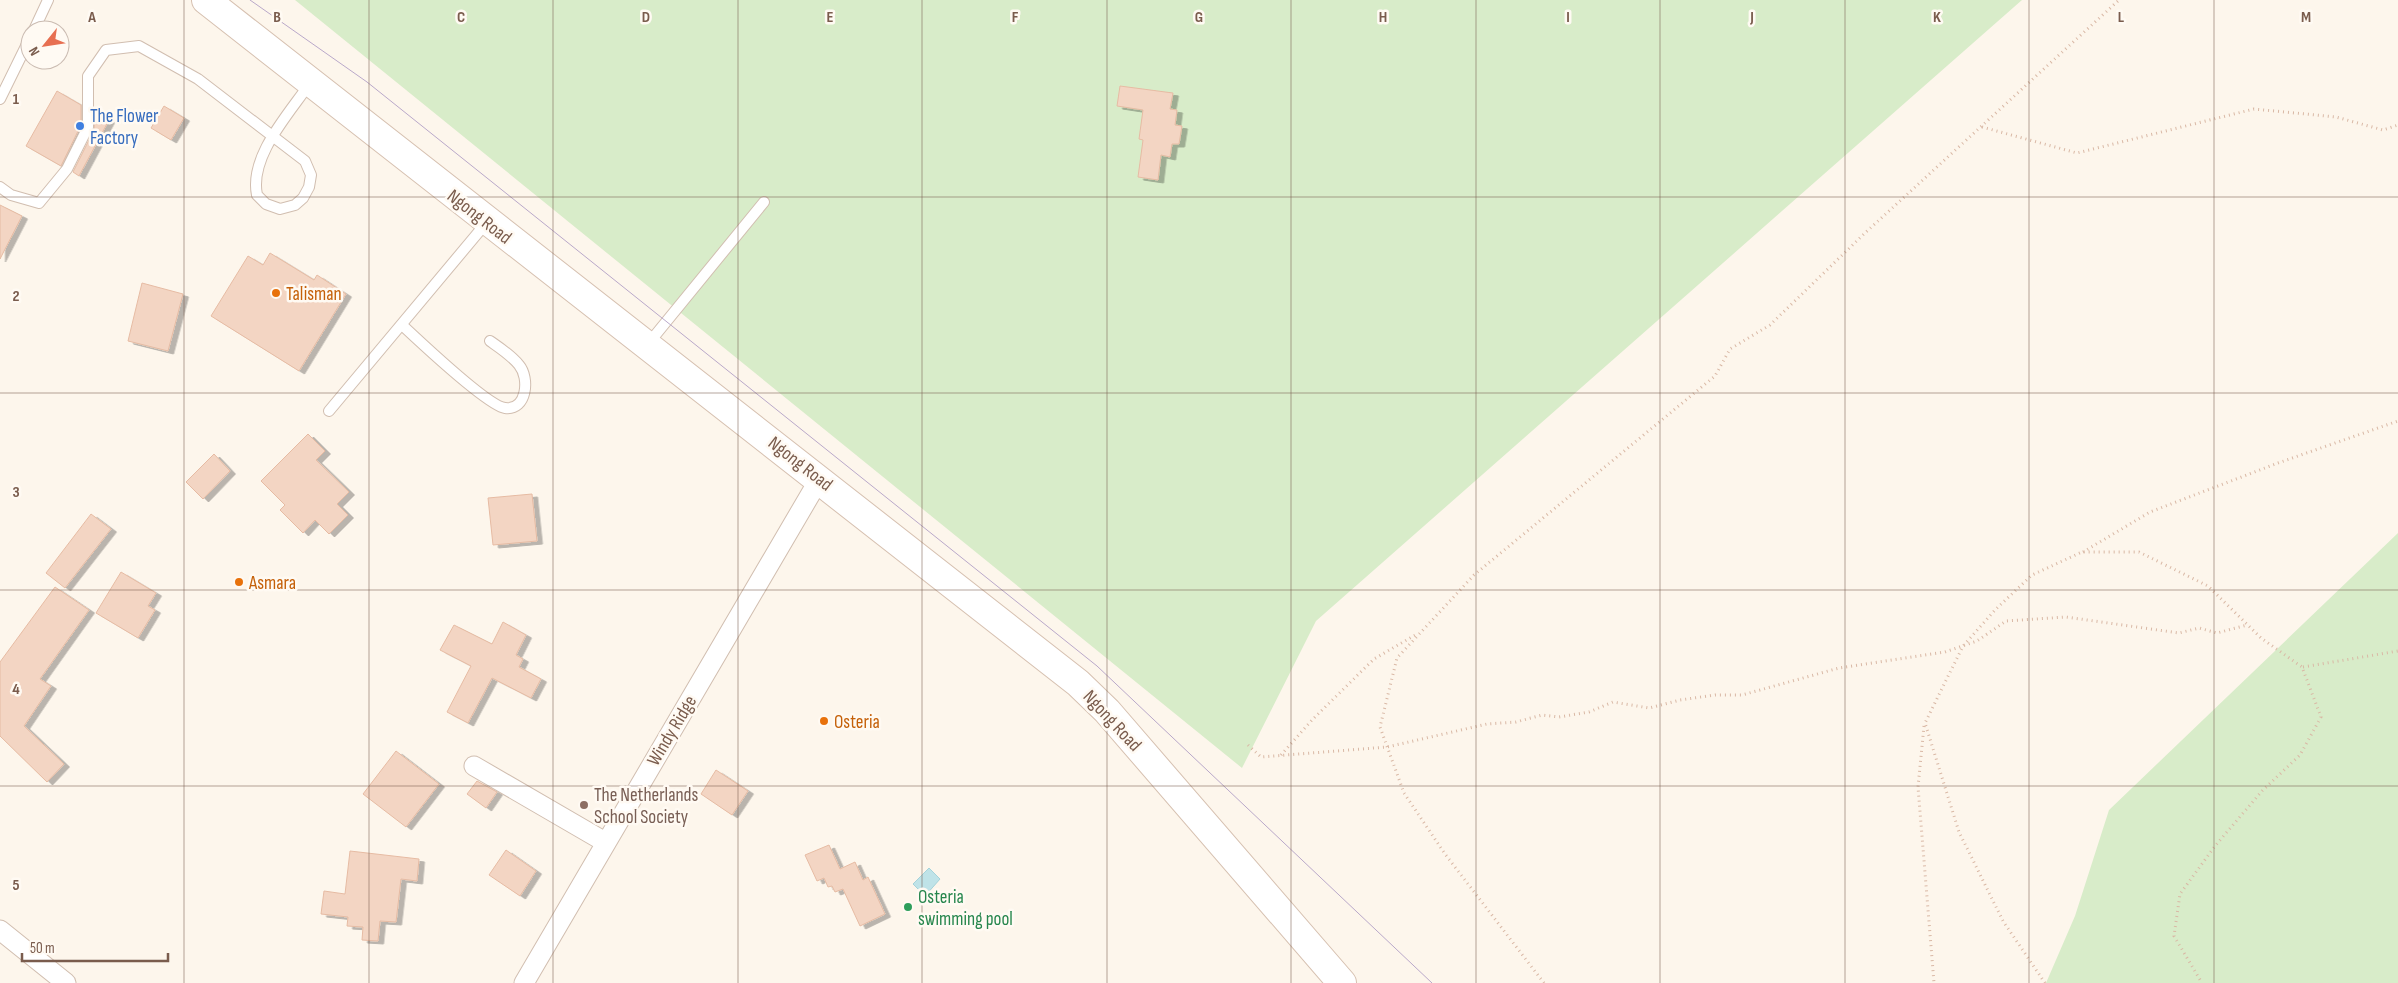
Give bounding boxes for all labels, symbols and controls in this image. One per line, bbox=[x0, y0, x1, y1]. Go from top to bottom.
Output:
text: A bbox=[87, 8, 96, 27]
text: B bbox=[273, 8, 281, 27]
text: C bbox=[457, 8, 465, 27]
text: D bbox=[642, 8, 650, 27]
text: E bbox=[827, 8, 834, 27]
text: F bbox=[1012, 8, 1019, 27]
text: G bbox=[1195, 8, 1203, 27]
text: H bbox=[1379, 8, 1387, 27]
text: I bbox=[1566, 8, 1570, 27]
text: J bbox=[1749, 8, 1754, 27]
text: K bbox=[1933, 8, 1941, 27]
text: L bbox=[2118, 8, 2125, 27]
text: M bbox=[2301, 8, 2311, 27]
north arrow bbox=[20, 20, 70, 70]
text: N bbox=[25, 44, 43, 59]
text: 1 bbox=[13, 90, 20, 109]
place label: The Flower Factory bbox=[90, 105, 159, 150]
marker: The Flower Factory bbox=[74, 120, 86, 132]
street label: Ngong Road bbox=[442, 185, 516, 249]
place label: Talisman bbox=[286, 283, 342, 306]
text: 2 bbox=[12, 287, 20, 306]
marker: Talisman bbox=[270, 287, 282, 299]
street label: Ngong Road bbox=[763, 432, 837, 496]
text: 3 bbox=[12, 483, 20, 502]
place label: Asmara bbox=[248, 572, 296, 595]
marker: Asmara bbox=[233, 576, 245, 588]
text: 4 bbox=[12, 680, 20, 699]
street label: Ngong Road bbox=[1078, 686, 1146, 756]
street label: Windy Ridge bbox=[642, 692, 702, 770]
place label: Osteria bbox=[834, 711, 880, 734]
marker: Osteria bbox=[818, 715, 830, 727]
place label: The Netherlands School Society bbox=[594, 784, 699, 829]
marker: The Netherlands School Society bbox=[578, 799, 590, 811]
text: 5 bbox=[12, 876, 20, 895]
place label: Osteria swimming pool bbox=[918, 886, 1013, 931]
marker: Osteria swimming pool bbox=[902, 901, 914, 913]
scale bar bbox=[22, 930, 169, 962]
text: 50 m bbox=[30, 939, 55, 958]

